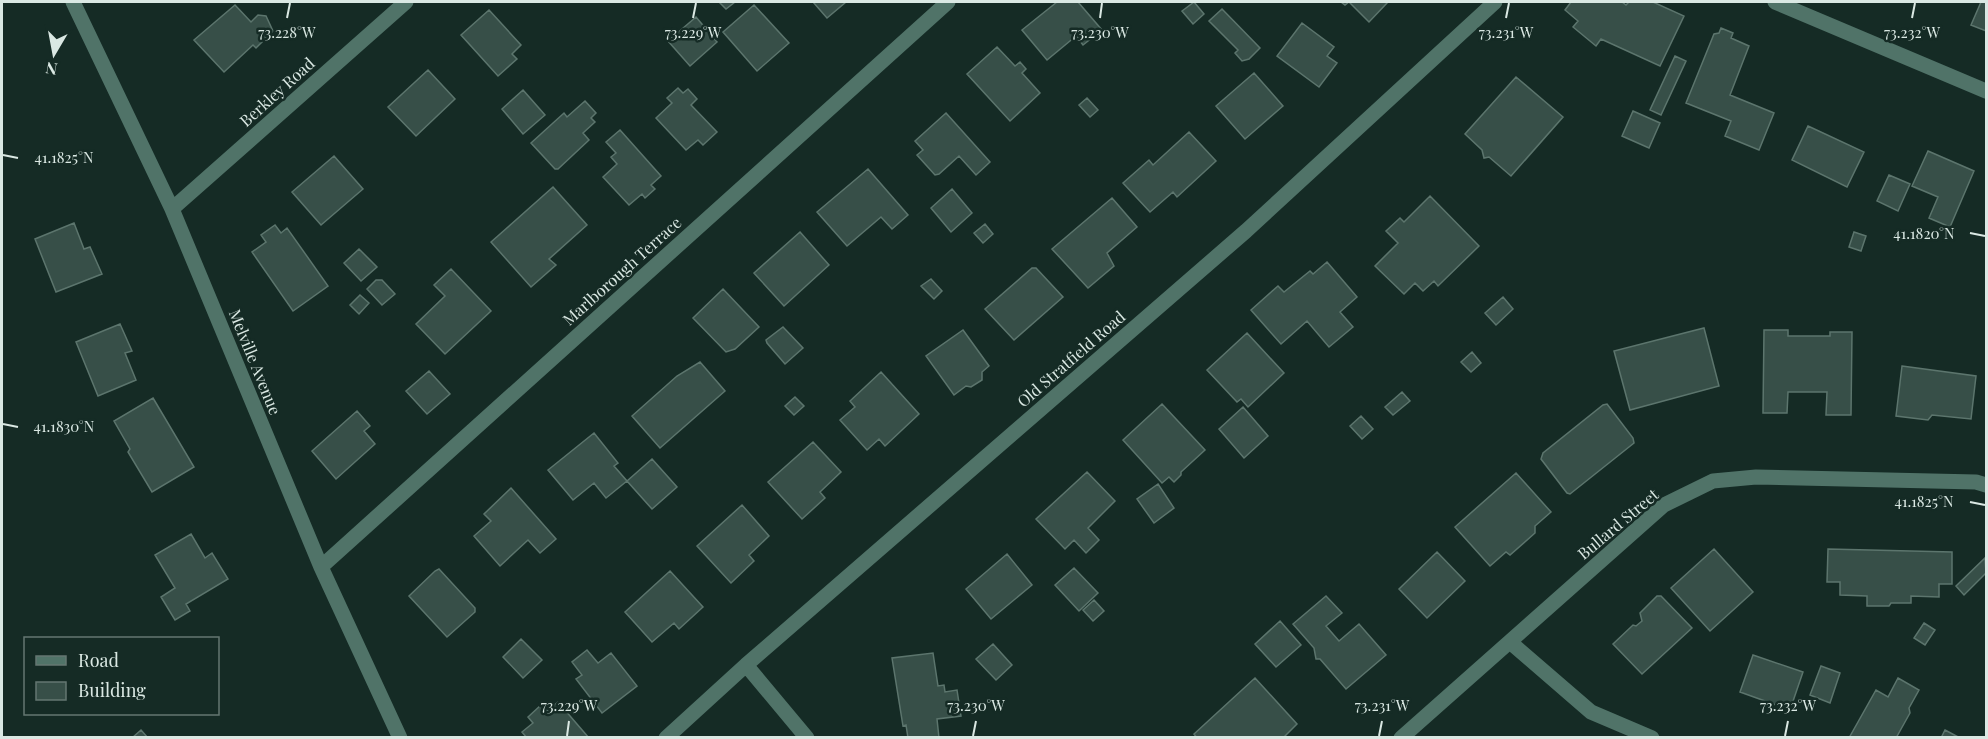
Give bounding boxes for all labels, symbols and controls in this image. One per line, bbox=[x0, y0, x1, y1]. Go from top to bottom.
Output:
text: 73.228°W bbox=[258, 22, 316, 42]
text: 73.229°W bbox=[665, 22, 722, 42]
text: 73.230°W bbox=[1071, 22, 1129, 42]
text: 73.231°W bbox=[1479, 22, 1534, 42]
text: 73.232°W bbox=[1884, 22, 1940, 42]
north arrow bbox=[24, 24, 84, 84]
street label: Berkley Road bbox=[235, 53, 318, 131]
text: N bbox=[43, 58, 59, 81]
text: 41.1825°N bbox=[35, 147, 94, 167]
street label: Marlborough Terrace bbox=[558, 212, 685, 330]
text: 41.1820°N bbox=[1893, 223, 1955, 243]
street label: Melville Avenue bbox=[225, 306, 286, 418]
street label: Old Stratfield Road bbox=[1012, 306, 1129, 411]
text: 41.1830°N bbox=[34, 416, 95, 436]
street label: Bullard Street bbox=[1573, 483, 1663, 564]
text: 41.1825°N bbox=[1895, 491, 1954, 511]
legend bbox=[24, 637, 219, 715]
text: Road bbox=[78, 648, 119, 672]
text: Building bbox=[78, 678, 146, 702]
text: 73.229°W bbox=[541, 695, 598, 715]
text: 73.230°W bbox=[947, 695, 1005, 715]
text: 73.231°W bbox=[1355, 695, 1410, 715]
text: 73.232°W bbox=[1760, 695, 1816, 715]

